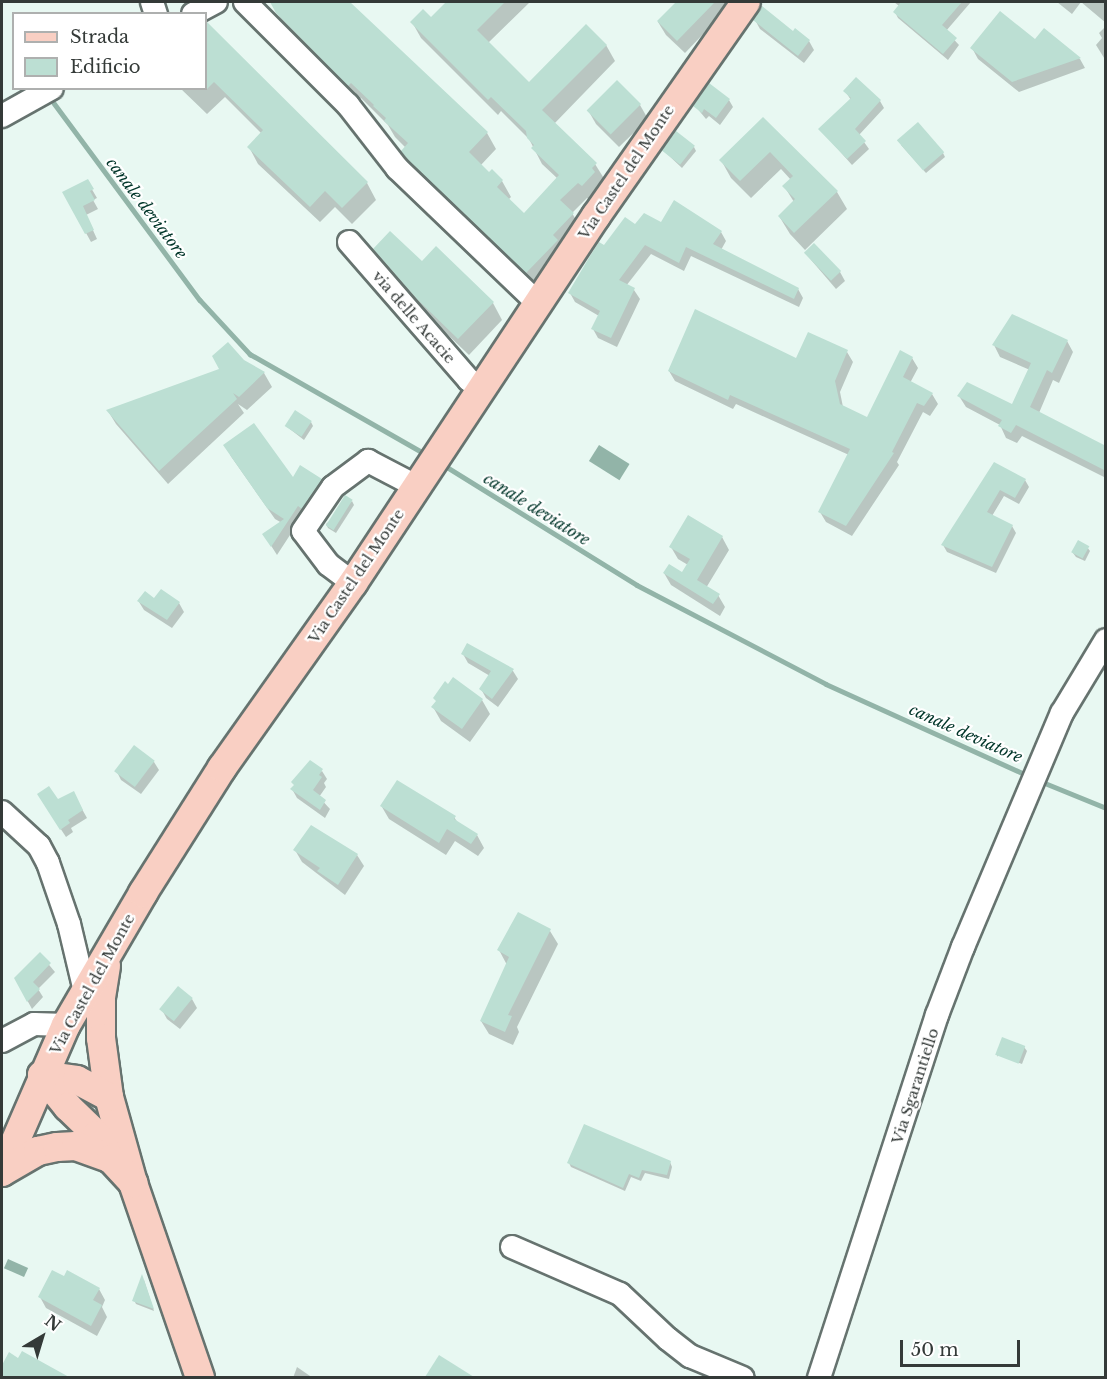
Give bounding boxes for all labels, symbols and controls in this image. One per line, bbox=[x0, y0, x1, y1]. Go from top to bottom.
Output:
legend bbox=[12, 12, 207, 90]
text: Strada bbox=[70, 26, 129, 48]
text: Edificio bbox=[70, 56, 141, 78]
street label: Via Castel del Monte bbox=[574, 101, 678, 243]
water label: canale deviatore bbox=[103, 154, 191, 262]
street label: via delle Acacie bbox=[369, 267, 459, 367]
water label: canale deviatore bbox=[480, 469, 594, 549]
street label: Via Castel del Monte bbox=[304, 505, 408, 647]
water label: canale deviatore bbox=[907, 700, 1025, 766]
street label: Via Castel del Monte bbox=[46, 910, 138, 1058]
street label: Via Sgarantiello bbox=[888, 1026, 942, 1146]
north arrow bbox=[12, 1307, 72, 1367]
text: N bbox=[41, 1310, 65, 1335]
scale bar bbox=[903, 1328, 1023, 1366]
text: 50 m bbox=[911, 1339, 959, 1361]

